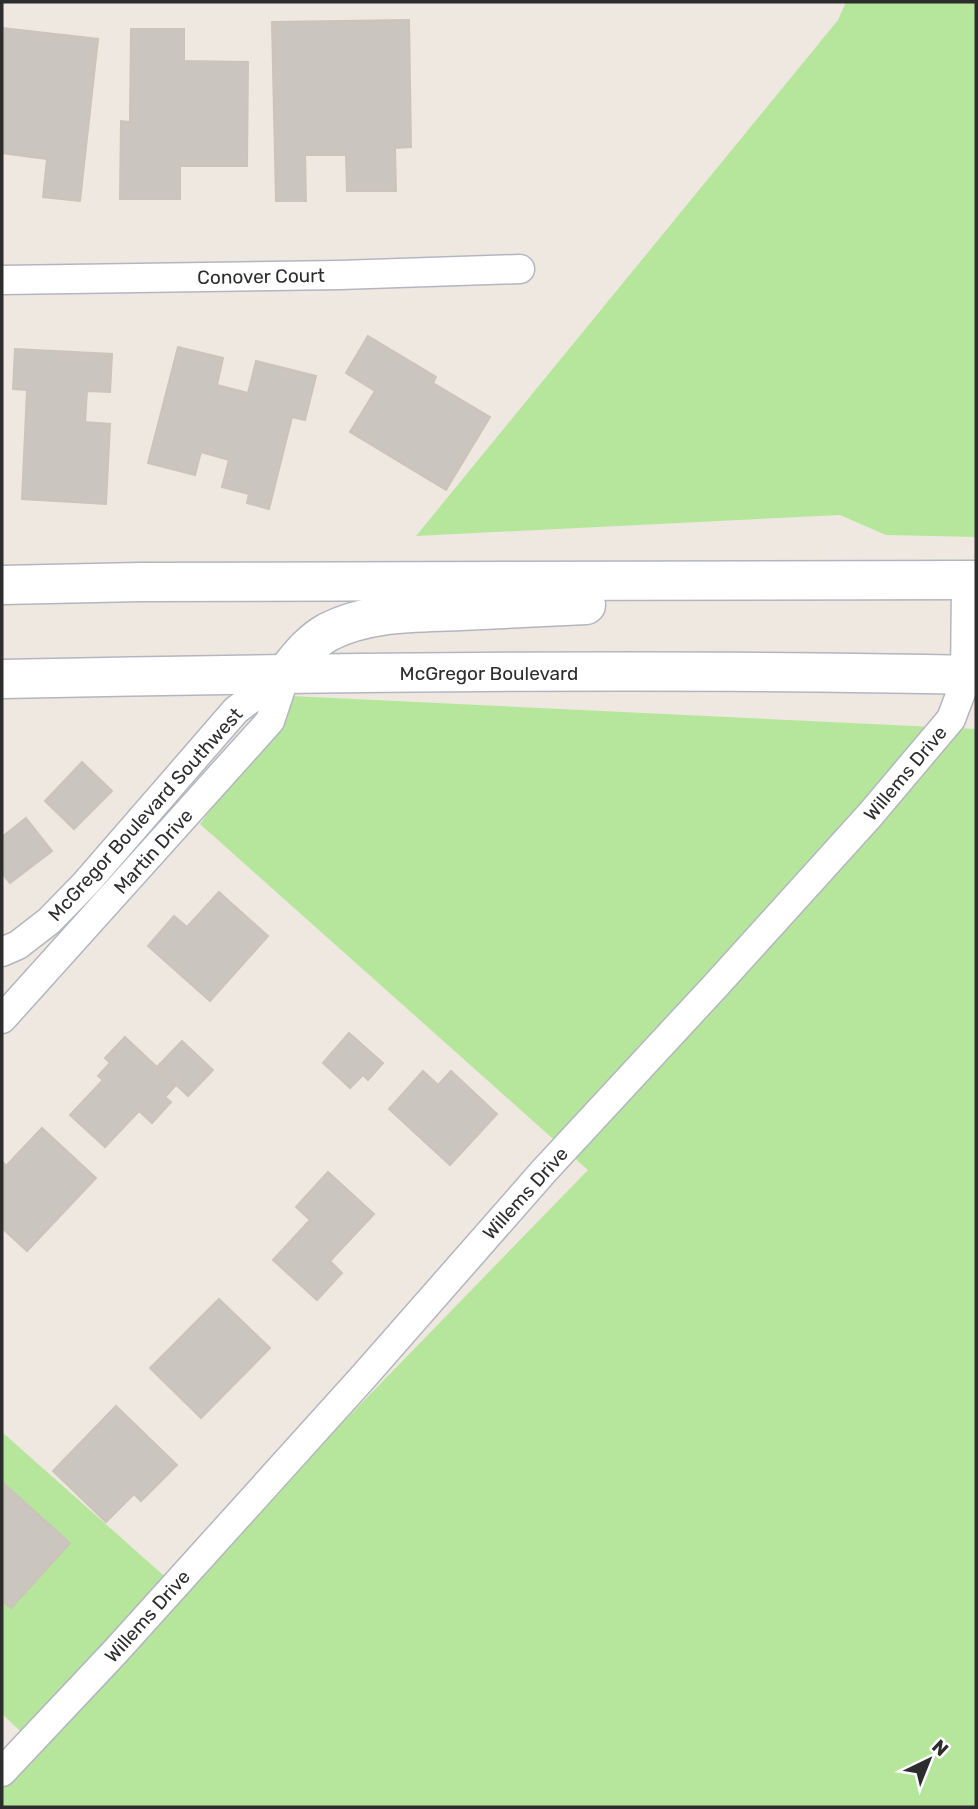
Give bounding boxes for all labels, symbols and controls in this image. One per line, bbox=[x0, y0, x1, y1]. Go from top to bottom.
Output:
street label: Conover Court bbox=[197, 264, 326, 289]
street label: McGregor Boulevard bbox=[400, 662, 578, 685]
street label: McGregor Boulevard Southwest bbox=[43, 702, 248, 926]
street label: Willems Drive bbox=[859, 721, 952, 825]
street label: Martin Drive bbox=[109, 804, 198, 899]
street label: Willems Drive bbox=[478, 1142, 573, 1244]
street label: Willems Drive bbox=[100, 1565, 195, 1667]
north arrow bbox=[894, 1725, 964, 1795]
text: N bbox=[927, 1735, 953, 1761]

